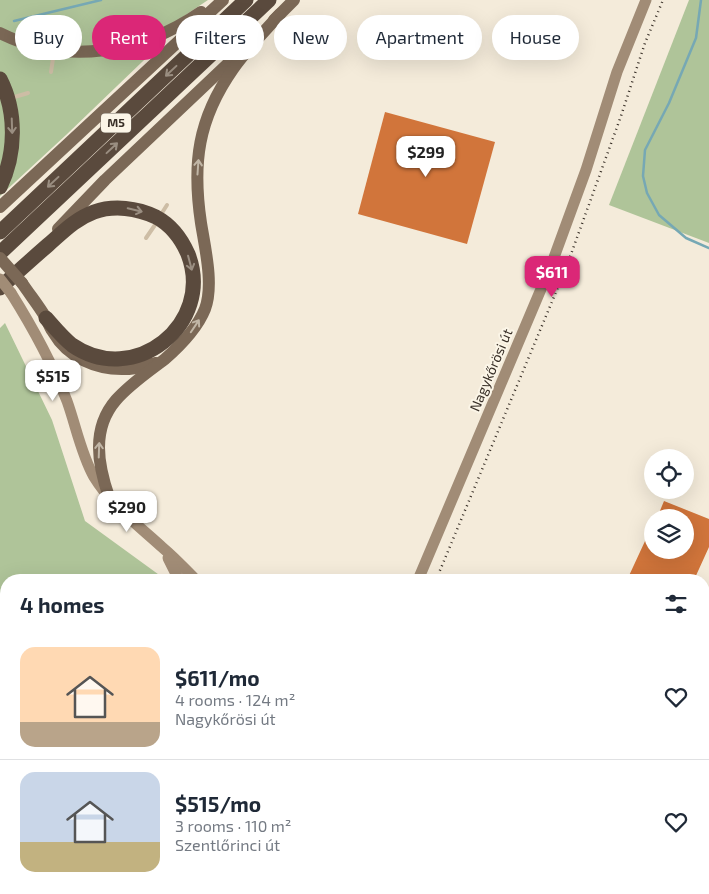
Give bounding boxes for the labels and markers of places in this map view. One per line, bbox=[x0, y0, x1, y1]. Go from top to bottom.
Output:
pin: $299 bbox=[396, 136, 456, 178]
pin: $611 bbox=[522, 256, 582, 298]
pin: $515 bbox=[23, 360, 83, 402]
pin: $290 bbox=[97, 490, 157, 533]

